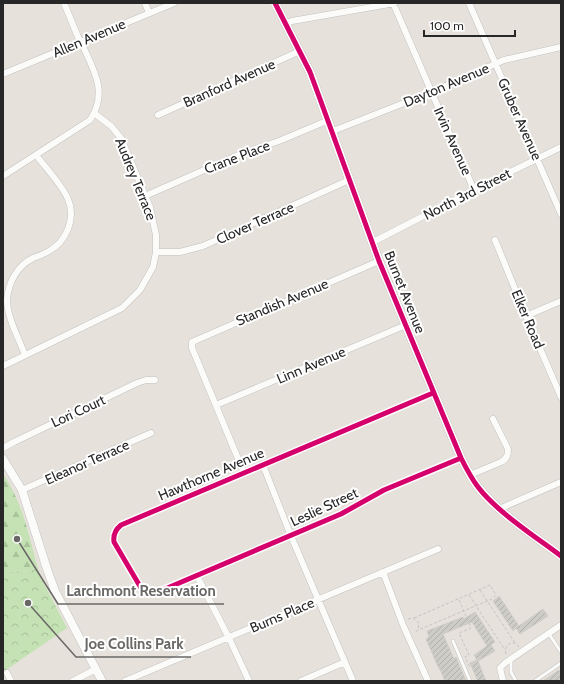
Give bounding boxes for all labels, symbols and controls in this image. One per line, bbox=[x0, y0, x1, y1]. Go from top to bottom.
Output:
scale bar bbox=[424, 12, 515, 38]
street label: Allen Avenue bbox=[50, 15, 128, 61]
text: 100 m bbox=[430, 18, 464, 33]
street label: Branford Avenue bbox=[180, 55, 278, 111]
street label: Dayton Avenue bbox=[400, 59, 492, 111]
street label: Gruber Avenue bbox=[494, 75, 546, 163]
street label: Irvin Avenue bbox=[430, 104, 476, 178]
street label: Audrey Terrace bbox=[111, 135, 161, 223]
street label: Crane Place bbox=[202, 136, 272, 178]
street label: North 3rd Street bbox=[420, 164, 514, 224]
street label: Clover Terrace bbox=[213, 198, 297, 248]
street label: Burnet Avenue bbox=[380, 248, 430, 336]
street label: Standish Avenue bbox=[233, 274, 331, 330]
street label: Elker Road bbox=[508, 287, 548, 351]
street label: Linn Avenue bbox=[274, 342, 348, 388]
street label: Lori Court bbox=[48, 391, 108, 431]
street label: Eleanor Terrace bbox=[42, 435, 132, 489]
street label: Hawthorne Avenue bbox=[155, 444, 267, 504]
street label: Leslie Street bbox=[287, 483, 361, 530]
callout: Larchmont Reservation bbox=[58, 577, 224, 604]
text: Larchmont Reservation bbox=[66, 582, 216, 600]
street label: Burns Place bbox=[247, 593, 317, 637]
callout: Joe Collins Park bbox=[76, 630, 191, 657]
text: Joe Collins Park bbox=[83, 635, 184, 653]

